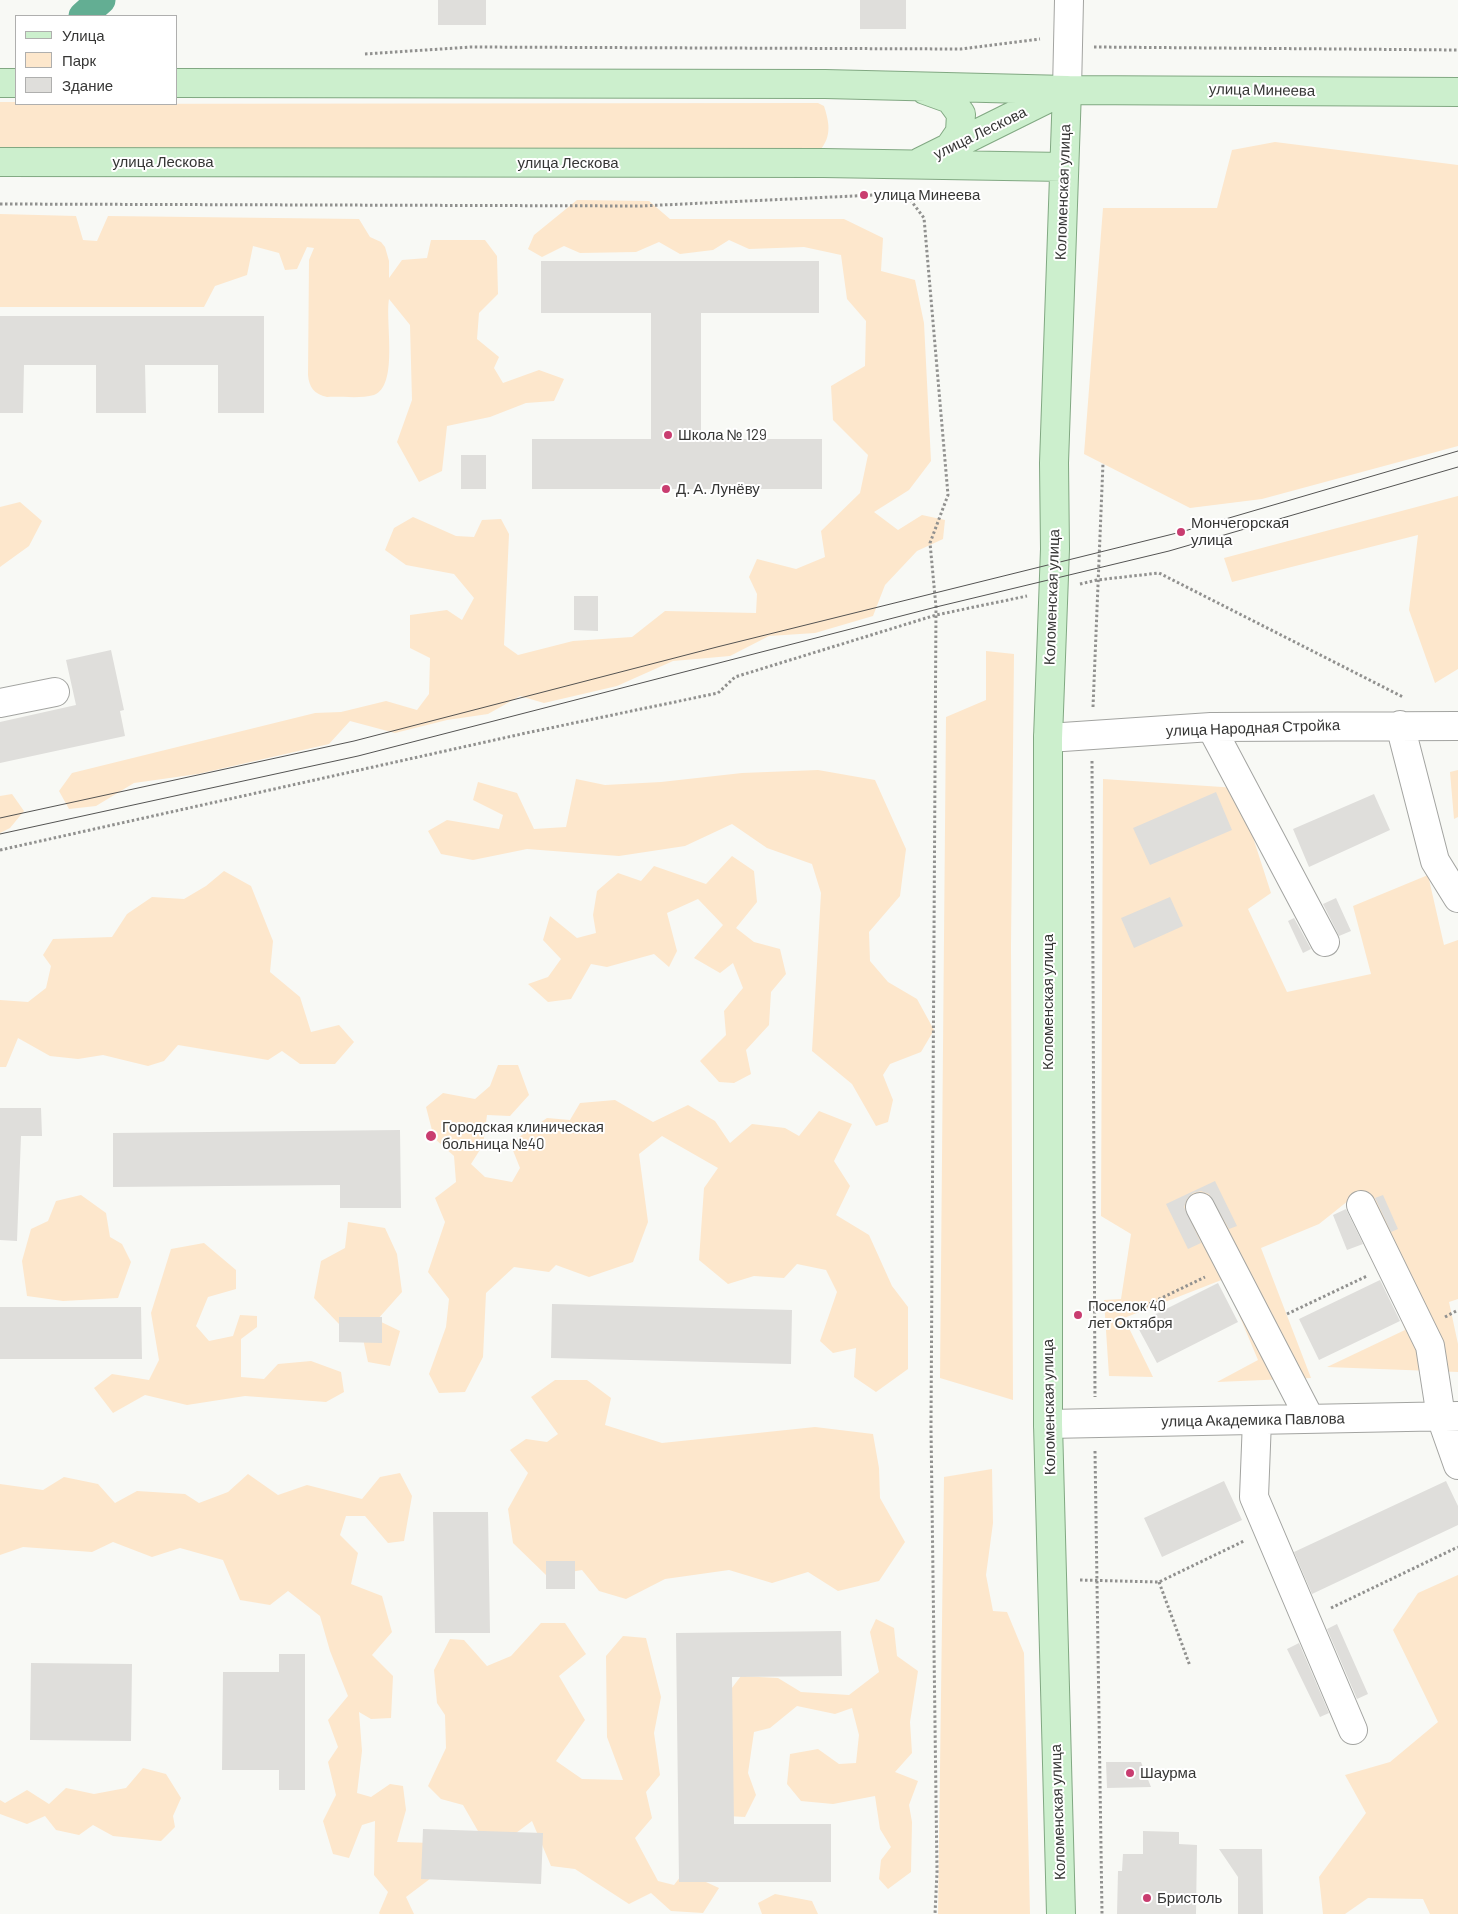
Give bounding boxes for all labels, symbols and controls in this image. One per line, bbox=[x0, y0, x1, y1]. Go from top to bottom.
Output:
legend bbox=[15, 15, 178, 105]
text: Улица bbox=[62, 26, 105, 44]
text: Парк bbox=[62, 51, 96, 69]
text: Здание bbox=[62, 76, 113, 94]
street label: улица Минеева bbox=[1209, 80, 1315, 100]
street label: улица Лескова bbox=[931, 103, 1029, 163]
street label: Коломенская улица bbox=[1052, 124, 1074, 260]
street label: улица Лескова bbox=[112, 153, 214, 171]
street label: улица Лескова bbox=[517, 154, 619, 172]
place label: улица Минеева bbox=[874, 186, 980, 204]
marker: улица Минеева bbox=[858, 189, 870, 201]
place label: Школа № 129 bbox=[678, 426, 767, 444]
marker: Школа № 129 bbox=[662, 429, 674, 441]
place label: Д. А. Лунёву bbox=[676, 480, 760, 498]
marker: Д. А. Лунёву bbox=[660, 483, 672, 495]
place label: Мончегорская улица bbox=[1191, 514, 1289, 549]
marker: Мончегорская улица bbox=[1175, 526, 1187, 538]
street label: Коломенская улица bbox=[1041, 529, 1063, 665]
street label: улица Народная Стройка bbox=[1166, 716, 1340, 740]
street label: Коломенская улица bbox=[1039, 934, 1057, 1070]
place label: Городская клиническая больница №40 bbox=[442, 1118, 604, 1153]
marker: Городская клиническая больница №40 bbox=[424, 1129, 438, 1143]
place label: Поселок 40 лет Октября bbox=[1088, 1297, 1173, 1332]
marker: Поселок 40 лет Октября bbox=[1072, 1309, 1084, 1321]
street label: Коломенская улица bbox=[1039, 1339, 1059, 1475]
street label: улица Академика Павлова bbox=[1161, 1409, 1345, 1431]
street label: Коломенская улица bbox=[1047, 1744, 1069, 1880]
place label: Шаурма bbox=[1140, 1764, 1196, 1782]
marker: Шаурма bbox=[1124, 1767, 1136, 1779]
place label: Бристоль bbox=[1157, 1889, 1222, 1907]
marker: Бристоль bbox=[1141, 1892, 1153, 1904]

